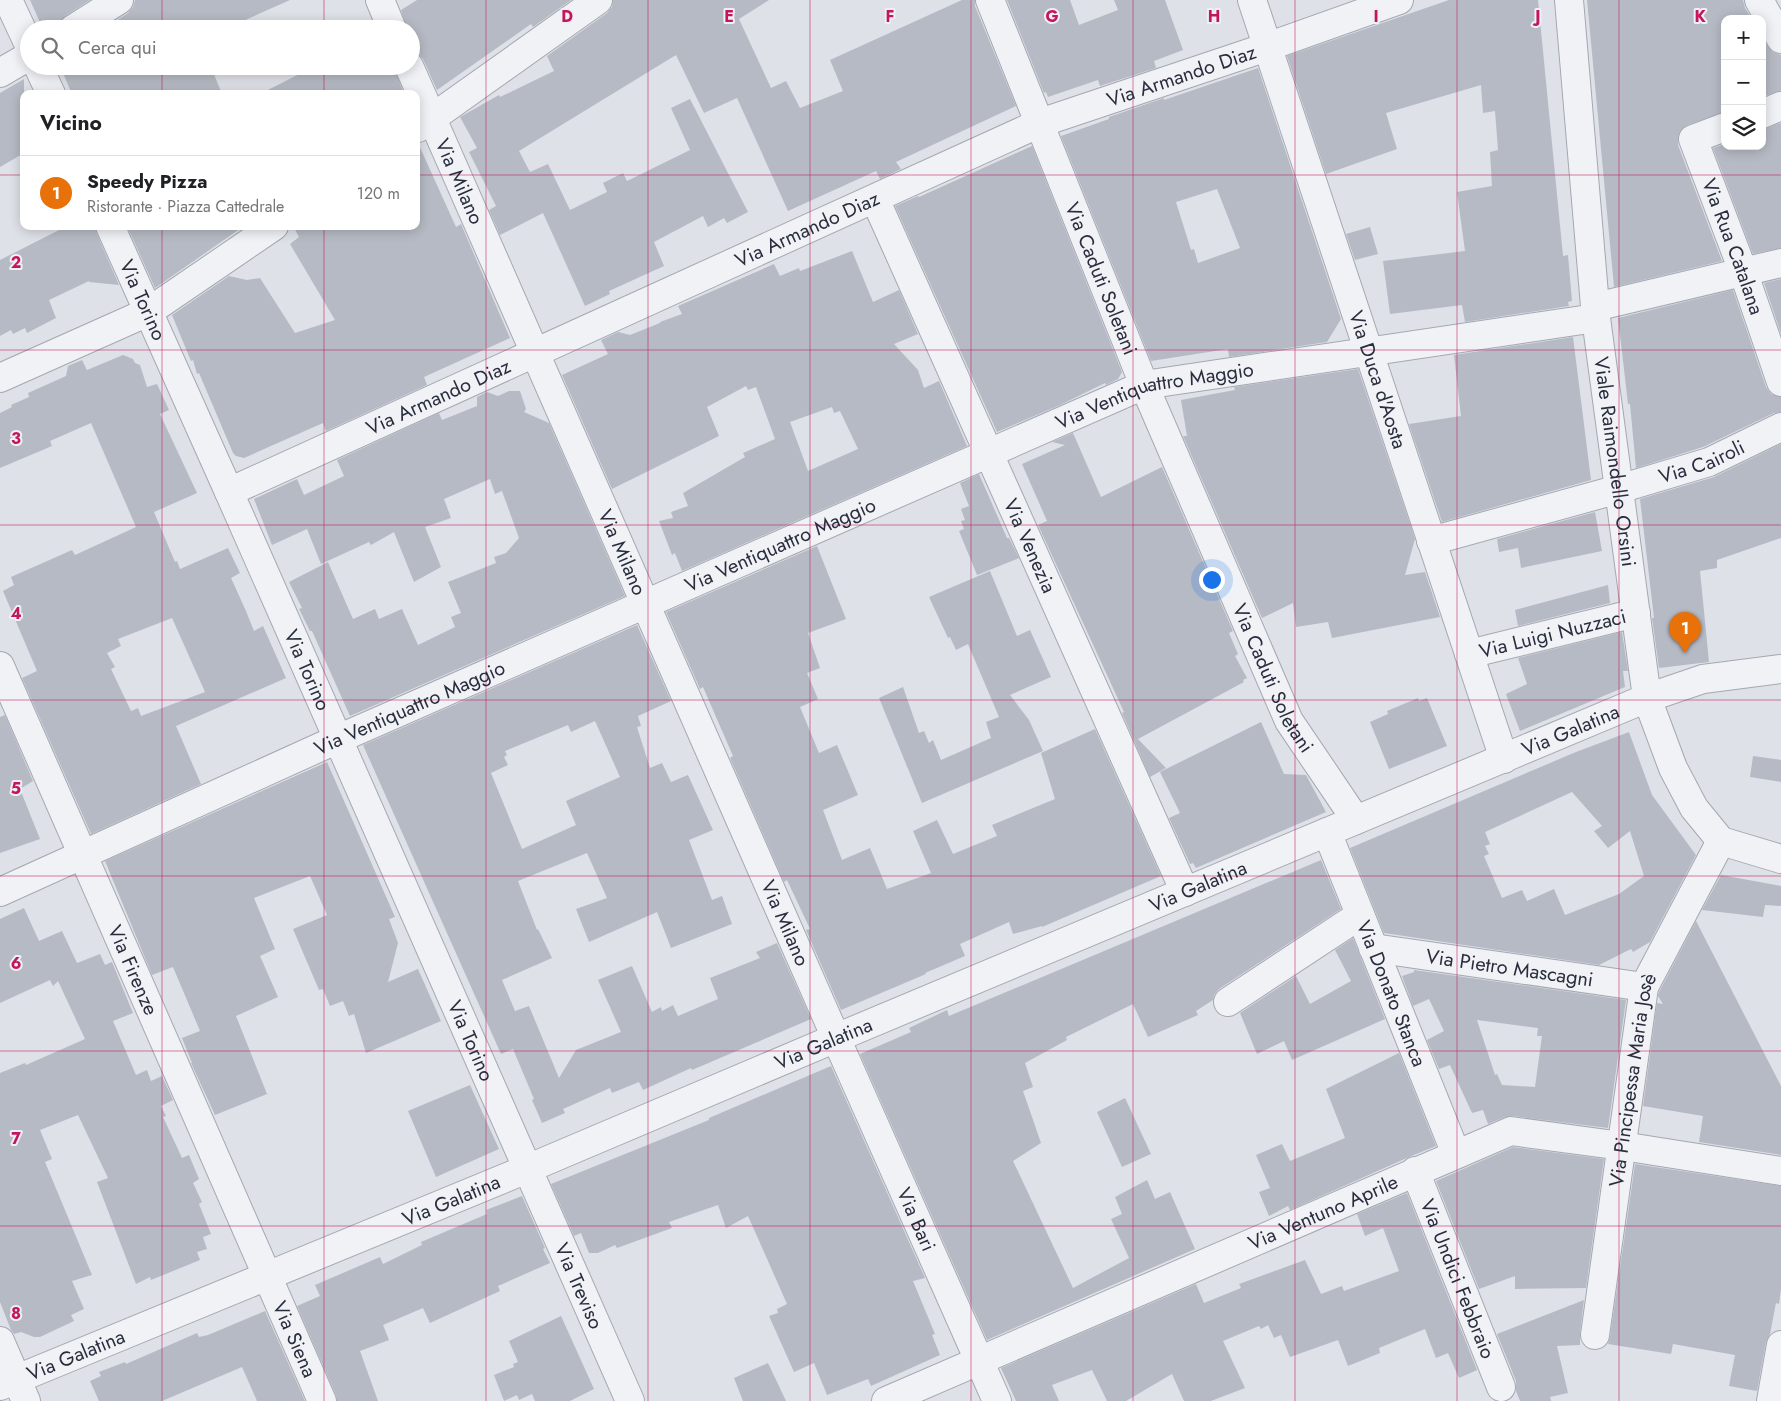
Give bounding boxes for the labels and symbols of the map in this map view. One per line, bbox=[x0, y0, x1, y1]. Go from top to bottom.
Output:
text: D bbox=[561, 5, 573, 28]
text: E bbox=[724, 5, 734, 28]
text: F bbox=[886, 5, 894, 28]
text: G bbox=[1045, 5, 1059, 28]
text: H bbox=[1208, 5, 1220, 28]
text: I bbox=[1373, 5, 1379, 28]
text: J bbox=[1532, 5, 1541, 28]
text: K bbox=[1694, 5, 1706, 28]
street label: Via Armando Diaz bbox=[1103, 38, 1260, 115]
street label: Via Milano bbox=[428, 134, 491, 229]
street label: Via Rua Catalana bbox=[1694, 174, 1771, 319]
street label: Via Armando Diaz bbox=[730, 184, 884, 275]
street label: Via Caduti Soletani bbox=[1057, 198, 1145, 359]
text: 2 bbox=[11, 251, 21, 274]
street label: Via Torino bbox=[112, 255, 173, 345]
street label: Via Duca d'Aosta bbox=[1341, 307, 1414, 453]
street label: Via Armando Diaz bbox=[362, 352, 515, 443]
street label: Via Ventiquattro Maggio bbox=[1051, 355, 1256, 437]
street label: Viale Raimondello Orsini bbox=[1586, 355, 1643, 568]
text: 3 bbox=[11, 427, 21, 450]
street label: Via Cairoli bbox=[1655, 433, 1750, 491]
street label: Via Ventiquattro Maggio bbox=[680, 491, 881, 600]
street label: Via Venezia bbox=[996, 494, 1063, 598]
street label: Via Milano bbox=[591, 505, 654, 600]
your location bbox=[1199, 567, 1225, 593]
street label: Via Caduti Soletani bbox=[1225, 599, 1320, 759]
text: 4 bbox=[10, 602, 22, 625]
street label: Via Luigi Nuzzaci bbox=[1476, 602, 1629, 666]
pin: 1 bbox=[1669, 612, 1701, 653]
street label: Via Torino bbox=[277, 625, 338, 715]
street label: Via Ventiquattro Maggio bbox=[309, 653, 510, 763]
street label: Via Galatina bbox=[1517, 697, 1624, 764]
text: 5 bbox=[11, 777, 21, 800]
street label: Via Galatina bbox=[1145, 853, 1251, 920]
street label: Via Milano bbox=[753, 876, 817, 971]
street label: Via Donato Stanca bbox=[1349, 916, 1434, 1071]
street label: Via Firenze bbox=[100, 921, 165, 1020]
street label: Via Pietro Mascagni bbox=[1424, 942, 1595, 995]
text: 6 bbox=[11, 952, 21, 975]
street label: Via Pincipessa Maria Josè bbox=[1602, 967, 1664, 1189]
street label: Via Torino bbox=[440, 996, 501, 1086]
street label: Via Galatina bbox=[770, 1010, 877, 1077]
text: 7 bbox=[11, 1127, 21, 1150]
street label: Via Ventuno Aprile bbox=[1244, 1167, 1403, 1258]
street label: Via Galatina bbox=[398, 1168, 505, 1234]
street label: Via Bari bbox=[889, 1183, 943, 1256]
street label: Via Undici Febbraio bbox=[1413, 1195, 1502, 1363]
street label: Via Treviso bbox=[547, 1238, 610, 1334]
street label: Via Siena bbox=[265, 1297, 324, 1382]
text: 8 bbox=[11, 1302, 21, 1325]
street label: Via Galatina bbox=[23, 1322, 129, 1388]

